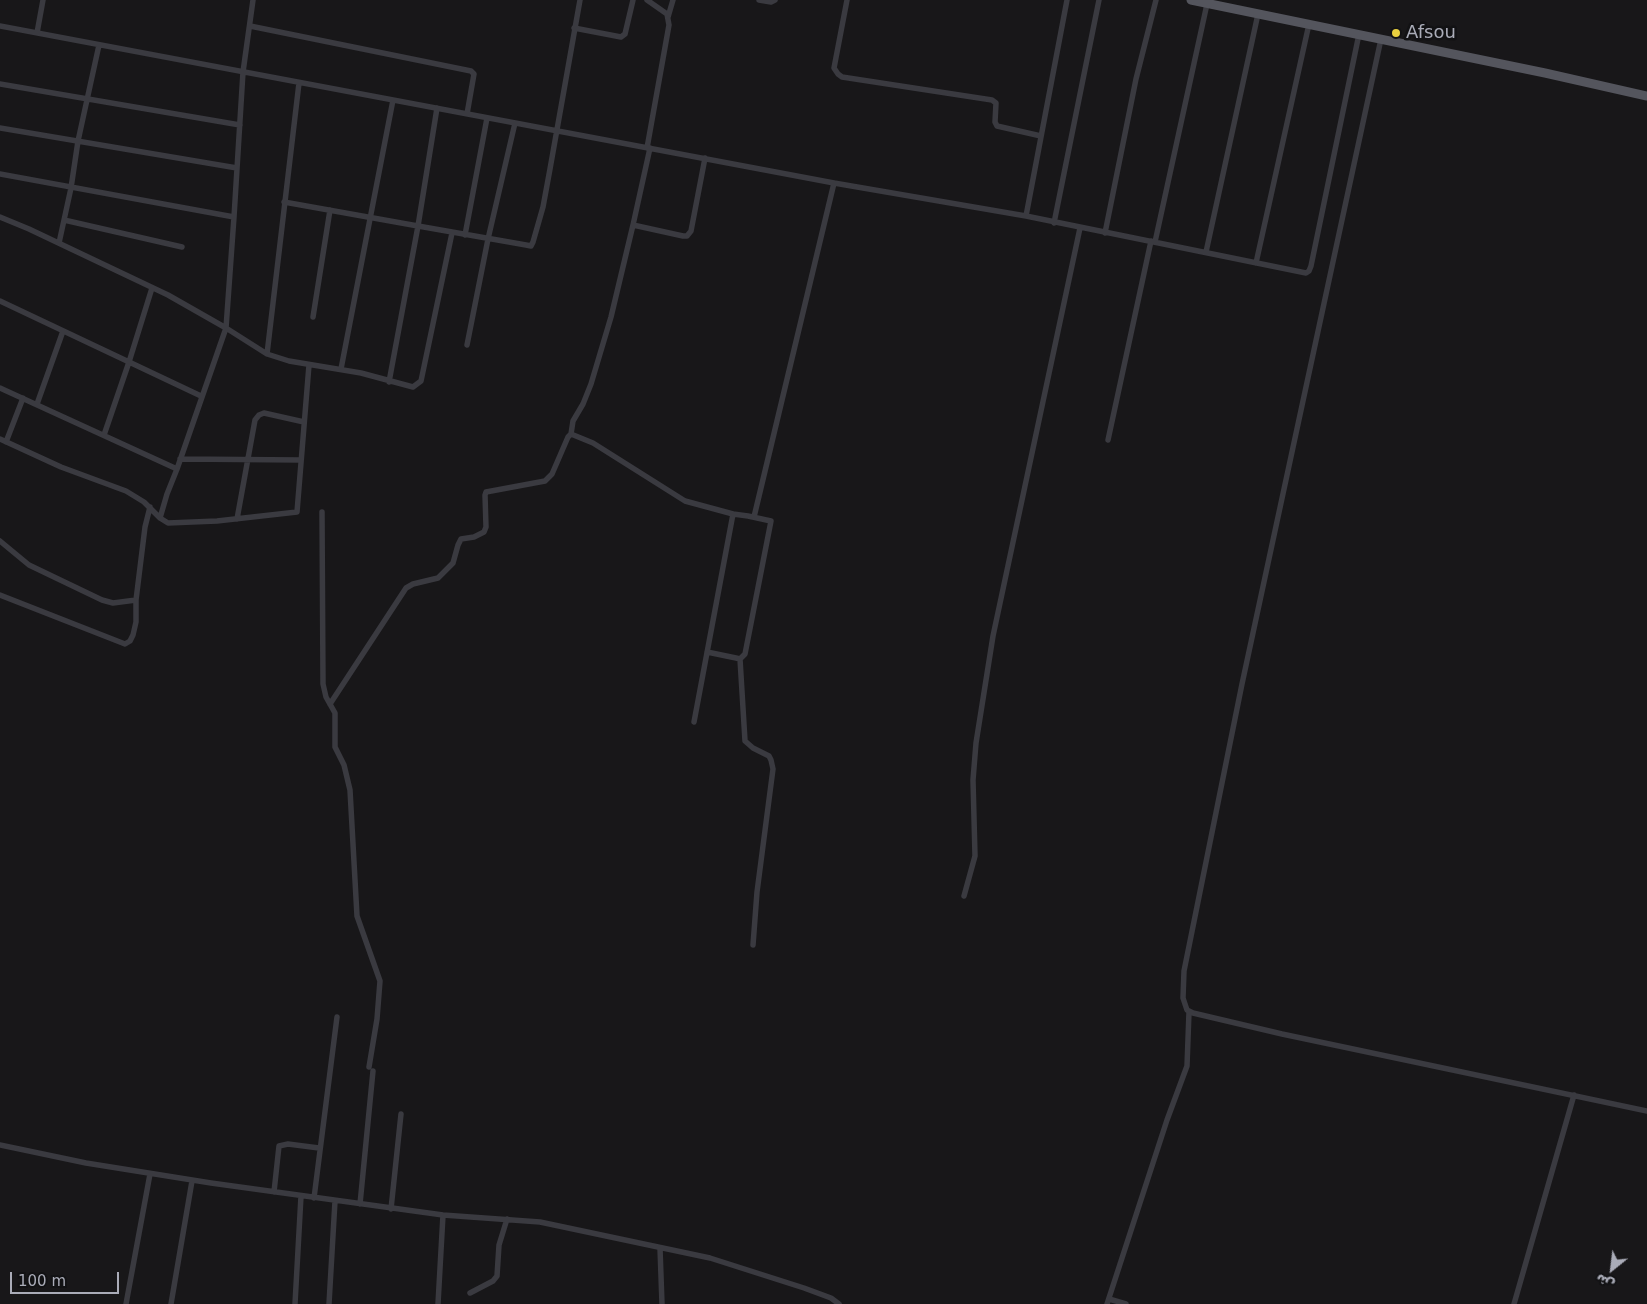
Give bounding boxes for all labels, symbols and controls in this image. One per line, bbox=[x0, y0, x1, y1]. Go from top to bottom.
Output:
place label: Afsou bbox=[1406, 22, 1456, 44]
marker: Afsou bbox=[1390, 27, 1402, 39]
north arrow bbox=[1587, 1244, 1637, 1294]
scale bar bbox=[12, 1262, 121, 1294]
text: ش bbox=[1592, 1270, 1617, 1294]
text: 100 m bbox=[18, 1272, 66, 1290]

